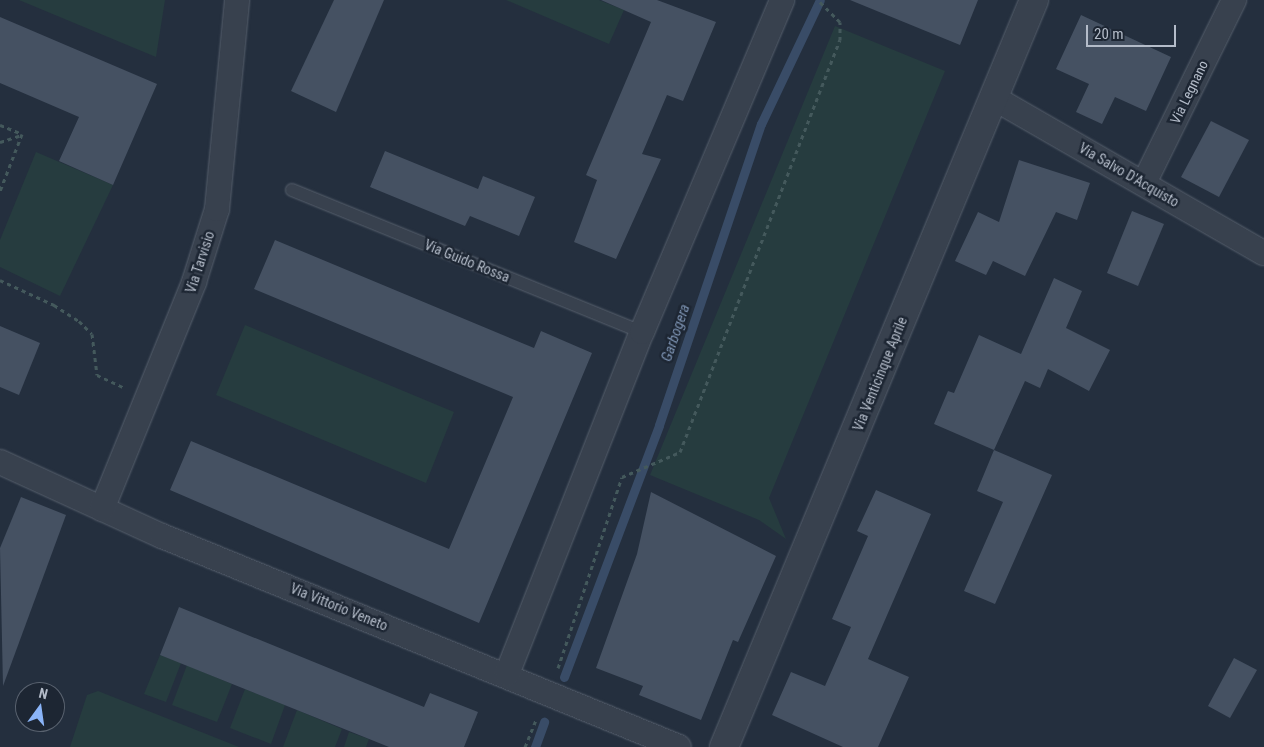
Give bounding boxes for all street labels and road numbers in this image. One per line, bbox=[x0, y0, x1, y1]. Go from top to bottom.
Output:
street label: Via Legnano bbox=[1166, 58, 1212, 126]
street label: Via Salvo D'Acquisto bbox=[1076, 140, 1182, 210]
street label: Via Tarvisio bbox=[182, 229, 218, 295]
street label: Via Guido Rossa bbox=[422, 236, 512, 286]
street label: Via Venticinque Aprile bbox=[849, 315, 911, 433]
street label: Via Vittorio Veneto bbox=[288, 580, 390, 634]

